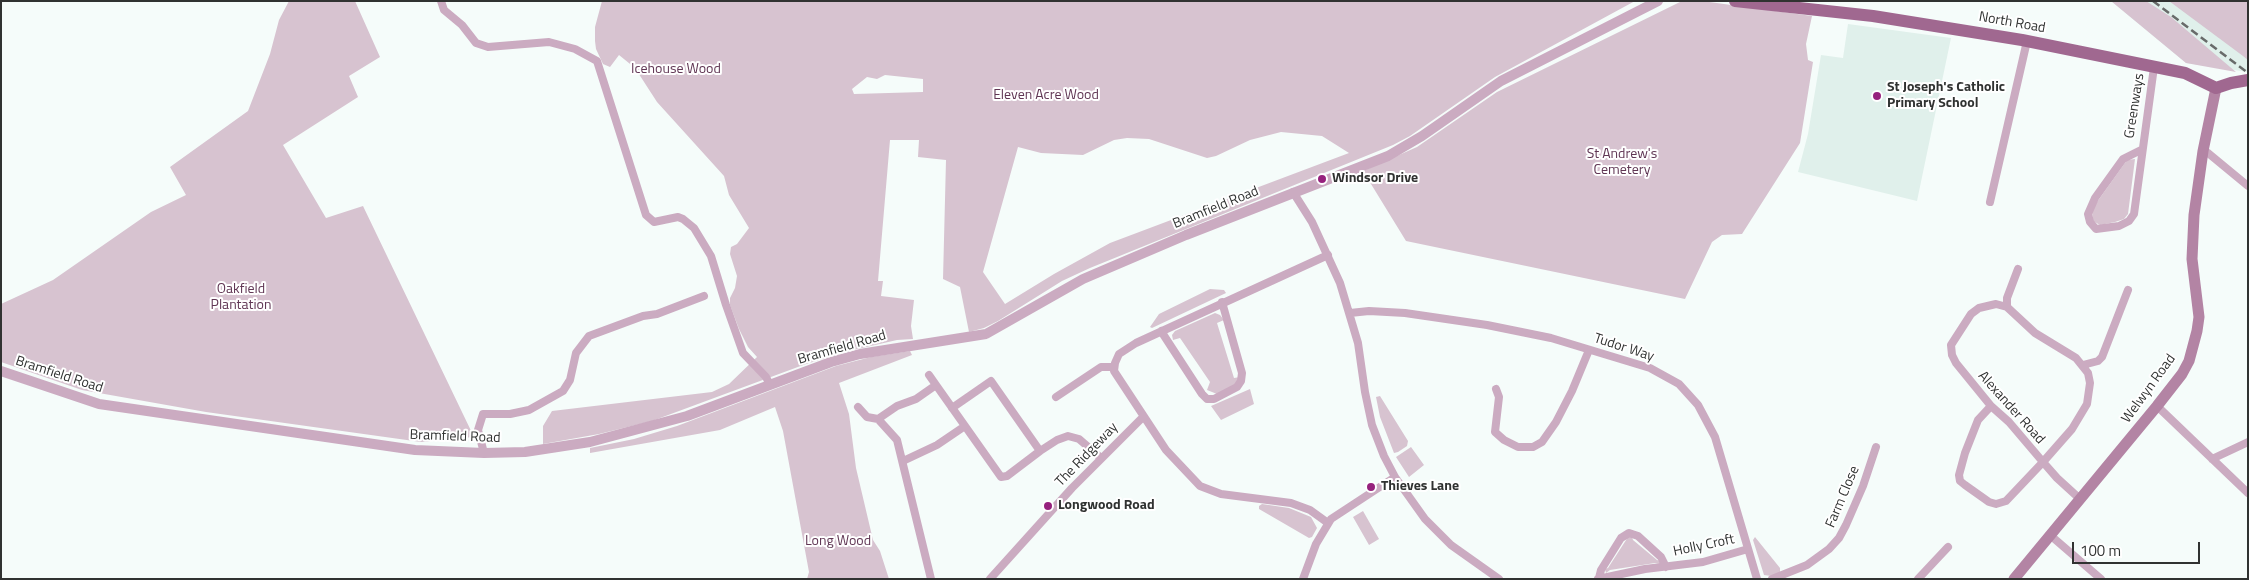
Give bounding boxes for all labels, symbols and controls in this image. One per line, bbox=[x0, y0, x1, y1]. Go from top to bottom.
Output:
street label: North Road bbox=[1977, 9, 2047, 37]
park label: Icehouse Wood bbox=[631, 62, 721, 78]
street label: Greenways bbox=[2122, 72, 2148, 140]
place label: St Joseph's Catholic Primary School bbox=[1887, 80, 2005, 112]
park label: Eleven Acre Wood bbox=[993, 88, 1099, 104]
marker: St Joseph's Catholic Primary School bbox=[1871, 90, 1883, 102]
park label: St Andrew's Cemetery bbox=[1587, 147, 1657, 180]
place label: Windsor Drive bbox=[1332, 171, 1418, 187]
marker: Windsor Drive bbox=[1316, 173, 1328, 185]
street label: Bramfield Road bbox=[1171, 183, 1261, 233]
park label: Oakfield Plantation bbox=[211, 282, 271, 314]
street label: Bramfield Road bbox=[796, 327, 888, 369]
street label: Tudor Way bbox=[1592, 330, 1656, 366]
street label: Welwyn Road bbox=[2118, 351, 2180, 427]
street label: Bramfield Road bbox=[13, 353, 105, 397]
street label: Alexander Road bbox=[1974, 368, 2048, 448]
street label: The Ridgeway bbox=[1052, 419, 1122, 491]
street label: Bramfield Road bbox=[409, 427, 501, 447]
street label: Farm Close bbox=[1822, 464, 1864, 530]
place label: Thieves Lane bbox=[1381, 479, 1459, 495]
marker: Thieves Lane bbox=[1365, 481, 1377, 493]
place label: Longwood Road bbox=[1058, 498, 1155, 514]
marker: Longwood Road bbox=[1042, 500, 1054, 512]
street label: Holly Croft bbox=[1672, 531, 1736, 561]
scale bar bbox=[2074, 532, 2202, 564]
park label: Long Wood bbox=[805, 534, 871, 550]
text: 100 m bbox=[2080, 539, 2121, 562]

